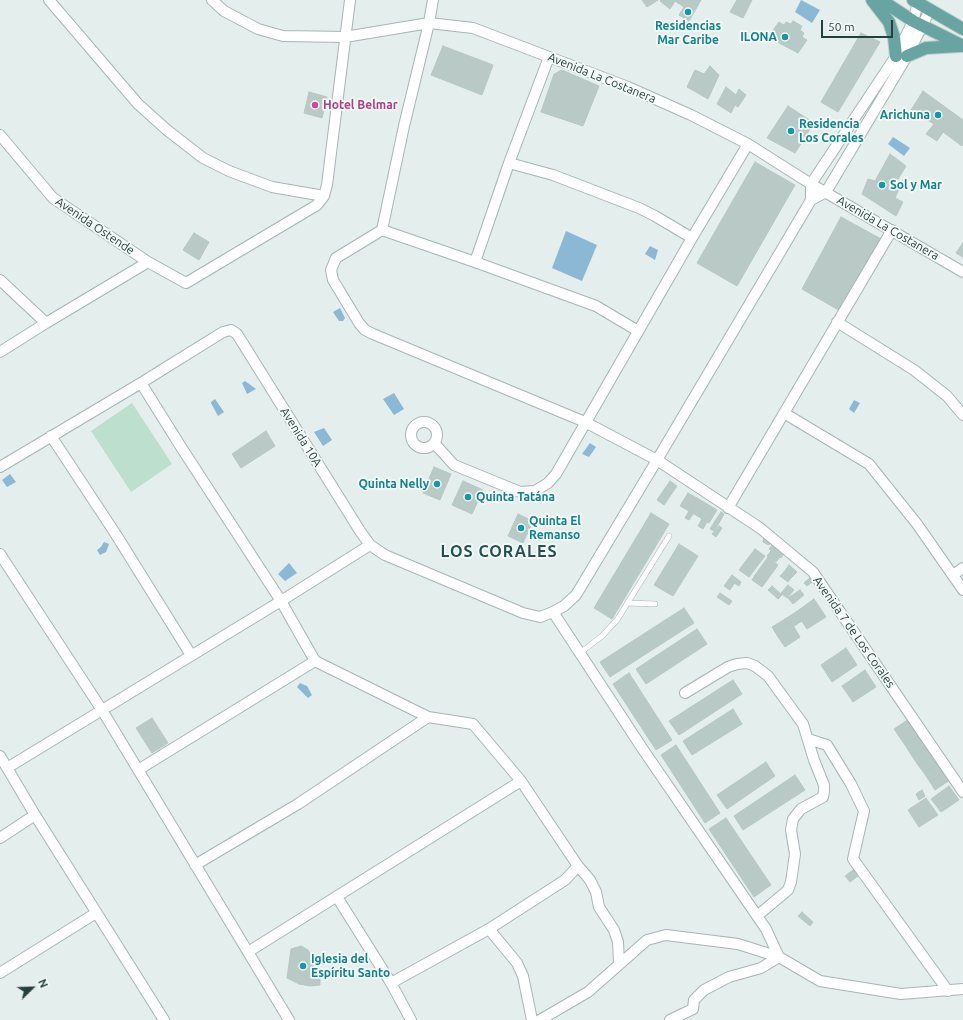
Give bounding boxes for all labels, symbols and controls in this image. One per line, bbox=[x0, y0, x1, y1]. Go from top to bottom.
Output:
marker: Residencias Mar Caribe bbox=[683, 7, 693, 17]
scale bar bbox=[823, 12, 895, 38]
place label: Residencias Mar Caribe bbox=[655, 19, 721, 47]
text: 50 m bbox=[828, 20, 855, 33]
place label: ILONA bbox=[740, 30, 777, 44]
marker: ILONA bbox=[780, 32, 790, 42]
street label: Avenida La Costanera bbox=[546, 50, 658, 106]
place label: Hotel Belmar bbox=[323, 98, 398, 112]
marker: Hotel Belmar bbox=[310, 100, 320, 110]
place label: Arichuna bbox=[880, 108, 930, 122]
marker: Arichuna bbox=[933, 110, 943, 120]
place label: Residencia Los Corales bbox=[799, 117, 864, 145]
marker: Residencia Los Corales bbox=[786, 126, 796, 136]
place label: Sol y Mar bbox=[890, 178, 942, 192]
marker: Sol y Mar bbox=[877, 180, 887, 190]
street label: Avenida La Costanera bbox=[834, 193, 942, 263]
street label: Avenida Ostende bbox=[53, 194, 137, 258]
street label: Avenida 10A bbox=[277, 405, 325, 469]
place label: Quinta Nelly bbox=[358, 477, 429, 491]
marker: Quinta Nelly bbox=[432, 479, 442, 489]
place label: Quinta Tatána bbox=[476, 490, 555, 504]
marker: Quinta Tatána bbox=[463, 492, 473, 502]
place label: Quinta El Remanso bbox=[529, 514, 581, 542]
marker: Quinta El Remanso bbox=[516, 523, 526, 533]
district label: LOS CORALES bbox=[440, 542, 558, 562]
street label: Avenida 7 de Los Corales bbox=[810, 573, 898, 691]
place label: Iglesia del Espíritu Santo bbox=[311, 952, 390, 980]
marker: Iglesia del Espíritu Santo bbox=[298, 961, 308, 971]
north arrow bbox=[12, 968, 52, 1008]
text: N bbox=[36, 977, 50, 989]

